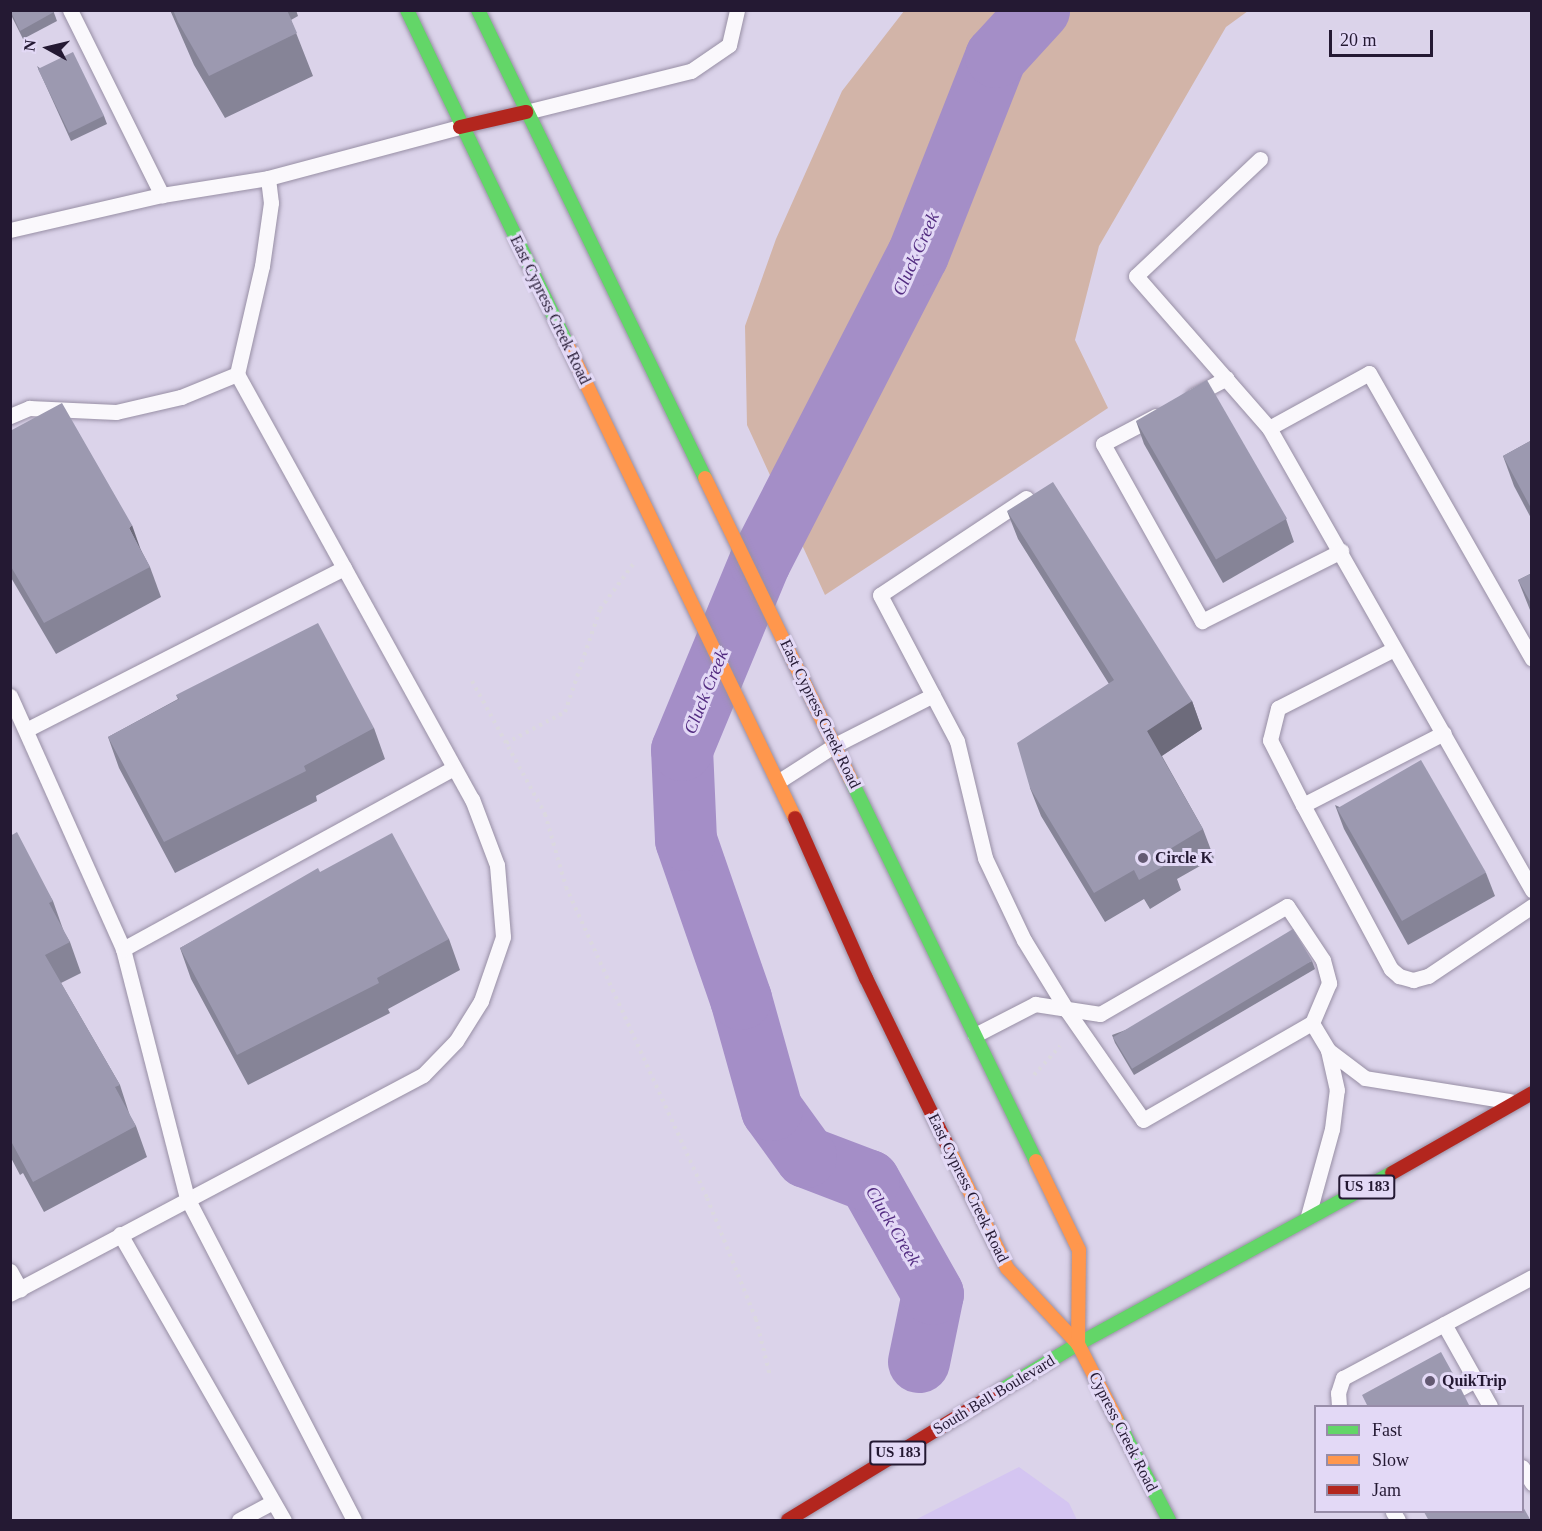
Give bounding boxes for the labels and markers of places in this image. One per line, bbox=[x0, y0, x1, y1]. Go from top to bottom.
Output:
place label: Circle K bbox=[1155, 848, 1213, 868]
marker: Circle K bbox=[1136, 851, 1150, 865]
place label: QuikTrip bbox=[1442, 1371, 1507, 1391]
marker: QuikTrip bbox=[1423, 1374, 1437, 1388]

